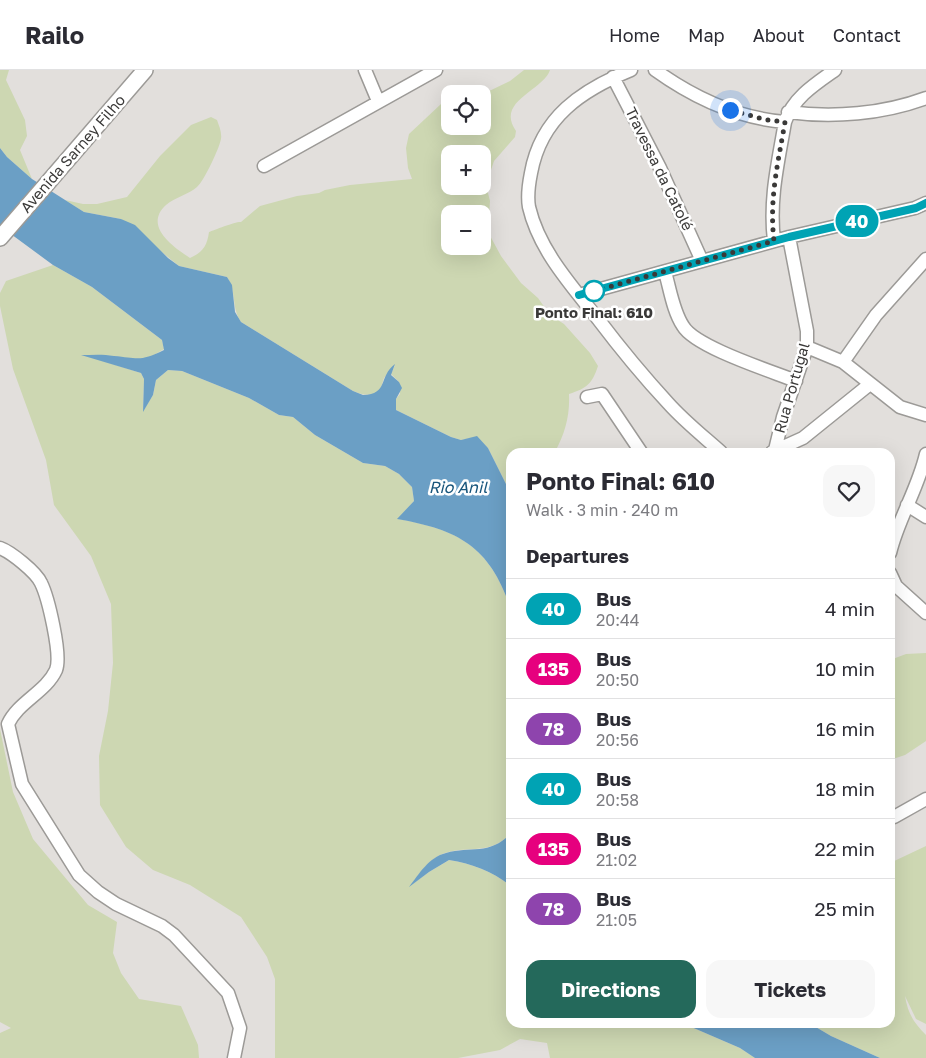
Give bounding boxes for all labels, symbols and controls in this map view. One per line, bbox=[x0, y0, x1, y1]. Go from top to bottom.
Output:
text: Railo bbox=[25, 20, 84, 49]
text: Home bbox=[609, 24, 660, 46]
text: Map bbox=[688, 24, 725, 46]
text: About bbox=[753, 24, 805, 46]
text: Contact bbox=[833, 24, 901, 46]
map controls bbox=[441, 85, 491, 255]
button: locate bbox=[441, 85, 491, 135]
street label: Avenida Sarney Filho bbox=[16, 91, 128, 216]
your location bbox=[718, 98, 743, 123]
street label: Travessa da Catolé bbox=[622, 104, 698, 233]
button: + bbox=[441, 145, 491, 195]
button: − bbox=[441, 205, 491, 255]
line badge: 40 bbox=[834, 205, 880, 237]
text: 40 bbox=[846, 210, 868, 232]
marker: Ponto Final: 610 bbox=[583, 280, 605, 302]
place label: Ponto Final: 610 bbox=[535, 303, 653, 321]
street label: Rua Portugal bbox=[769, 340, 813, 435]
button: heart bbox=[823, 465, 875, 517]
text: Ponto Final: 610 bbox=[526, 466, 715, 495]
water label: Rio Anil bbox=[429, 477, 488, 497]
text: Walk · 3 min · 240 m bbox=[526, 500, 678, 520]
text: Departures bbox=[526, 544, 629, 567]
text: Bus bbox=[596, 587, 631, 610]
text: 4 min bbox=[825, 597, 875, 620]
text: 40 bbox=[542, 598, 565, 620]
text: 20:44 bbox=[596, 610, 640, 630]
text: Bus bbox=[596, 647, 631, 670]
text: 10 min bbox=[816, 657, 875, 680]
text: 135 bbox=[538, 658, 569, 680]
text: 20:50 bbox=[596, 670, 639, 690]
text: Bus bbox=[596, 707, 631, 730]
text: 16 min bbox=[816, 717, 875, 740]
text: 78 bbox=[543, 718, 564, 740]
text: 20:56 bbox=[596, 730, 639, 750]
text: Bus bbox=[596, 767, 631, 790]
text: 18 min bbox=[816, 777, 875, 800]
text: 40 bbox=[542, 778, 565, 800]
text: 20:58 bbox=[596, 790, 639, 810]
text: Bus bbox=[596, 827, 631, 850]
text: 22 min bbox=[815, 837, 875, 860]
text: 135 bbox=[538, 838, 569, 860]
text: 21:02 bbox=[596, 850, 637, 870]
text: Bus bbox=[596, 887, 631, 910]
text: 25 min bbox=[815, 897, 875, 920]
text: 78 bbox=[543, 898, 564, 920]
text: 21:05 bbox=[596, 910, 637, 930]
button: Directions bbox=[526, 960, 696, 1018]
button: Tickets bbox=[706, 960, 875, 1018]

